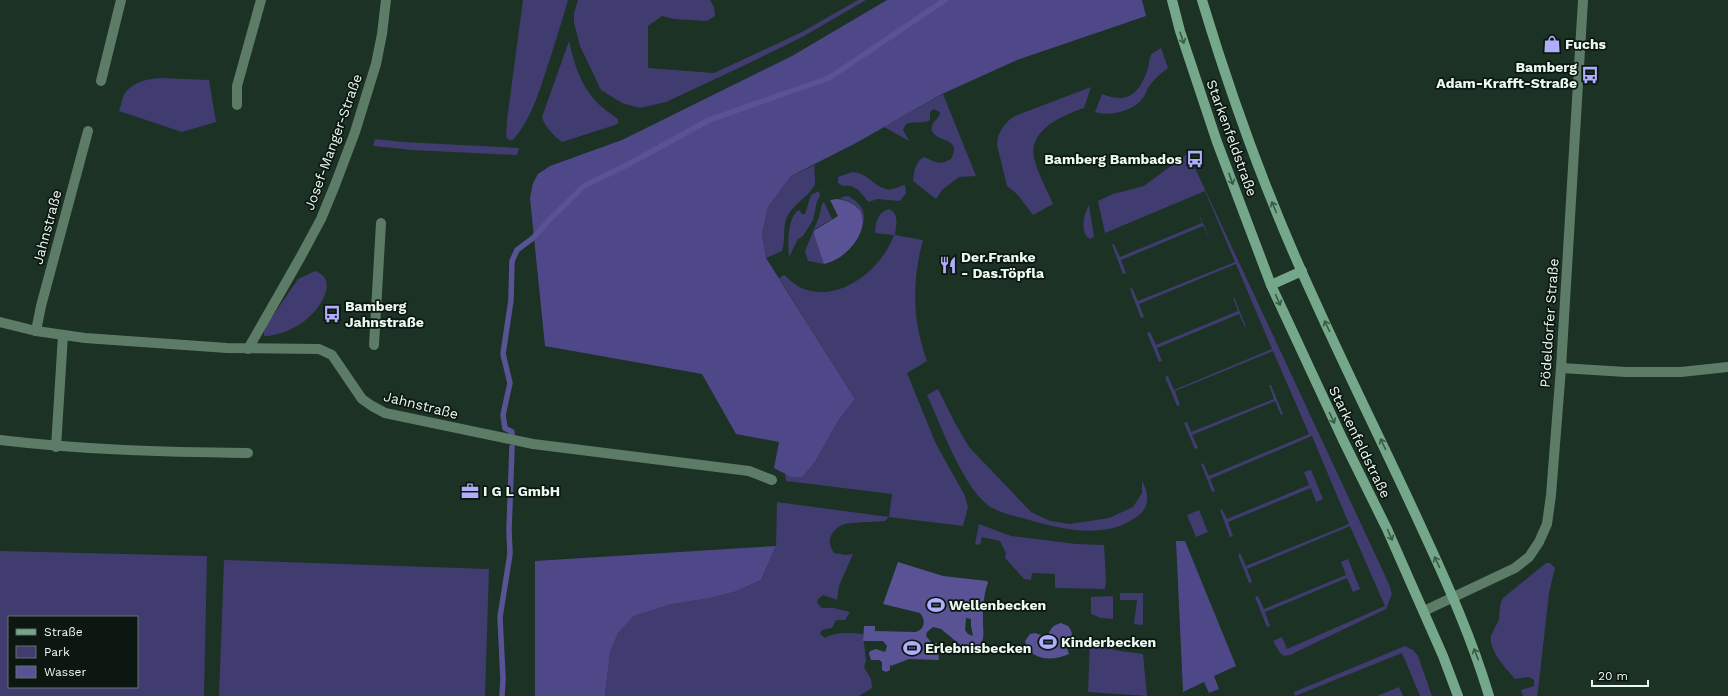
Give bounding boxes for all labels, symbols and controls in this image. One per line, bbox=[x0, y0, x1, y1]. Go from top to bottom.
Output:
one-way arrow bbox=[1179, 31, 1186, 44]
shop icon: Fuchs bbox=[1542, 34, 1562, 54]
place label: Fuchs bbox=[1565, 36, 1607, 52]
place label: Bamberg Adam-Krafft-Straße bbox=[1436, 59, 1577, 91]
bus stop icon: Bamberg Adam-Krafft-Straße bbox=[1580, 65, 1600, 85]
street label: Josef-Manger-Straße bbox=[301, 72, 365, 212]
street label: Starkenfeldstraße bbox=[1204, 78, 1260, 198]
bus stop icon: Bamberg Bambados bbox=[1185, 149, 1205, 169]
place label: Bamberg Bambados bbox=[1044, 151, 1183, 167]
one-way arrow bbox=[1228, 172, 1235, 185]
street label: Jahnstraße bbox=[29, 188, 65, 266]
one-way arrow bbox=[1270, 202, 1278, 214]
place label: Der.Franke - Das.Töpfla bbox=[961, 249, 1045, 281]
restaurant icon: Der.Franke - Das.Töpfla bbox=[938, 255, 958, 275]
street label: Pödeldorfer Straße bbox=[1537, 258, 1561, 388]
one-way arrow bbox=[1275, 294, 1282, 306]
place label: Bamberg Jahnstraße bbox=[345, 298, 424, 330]
bus stop icon: Bamberg Jahnstraße bbox=[322, 304, 342, 324]
one-way arrow bbox=[1323, 321, 1330, 333]
street label: Starkenfeldstraße bbox=[1326, 383, 1394, 501]
street label: Jahnstraße bbox=[382, 388, 460, 422]
one-way arrow bbox=[1329, 412, 1336, 424]
one-way arrow bbox=[1379, 438, 1386, 450]
office icon: I G L GmbH bbox=[460, 481, 480, 501]
place label: I G L GmbH bbox=[483, 483, 560, 499]
one-way arrow bbox=[1387, 528, 1394, 540]
one-way arrow bbox=[1433, 556, 1440, 568]
sports icon: Wellenbecken bbox=[926, 595, 946, 615]
place label: Wellenbecken bbox=[949, 597, 1046, 613]
legend bbox=[8, 616, 138, 688]
text: Straße bbox=[44, 625, 83, 639]
sports icon: Kinderbecken bbox=[1038, 632, 1058, 652]
place label: Kinderbecken bbox=[1061, 634, 1156, 650]
sports icon: Erlebnisbecken bbox=[902, 638, 922, 658]
place label: Erlebnisbecken bbox=[925, 640, 1031, 656]
text: Park bbox=[44, 645, 70, 659]
one-way arrow bbox=[1472, 648, 1480, 660]
scale bar bbox=[1592, 662, 1648, 688]
text: Wasser bbox=[44, 665, 86, 679]
text: 20 m bbox=[1598, 669, 1628, 683]

